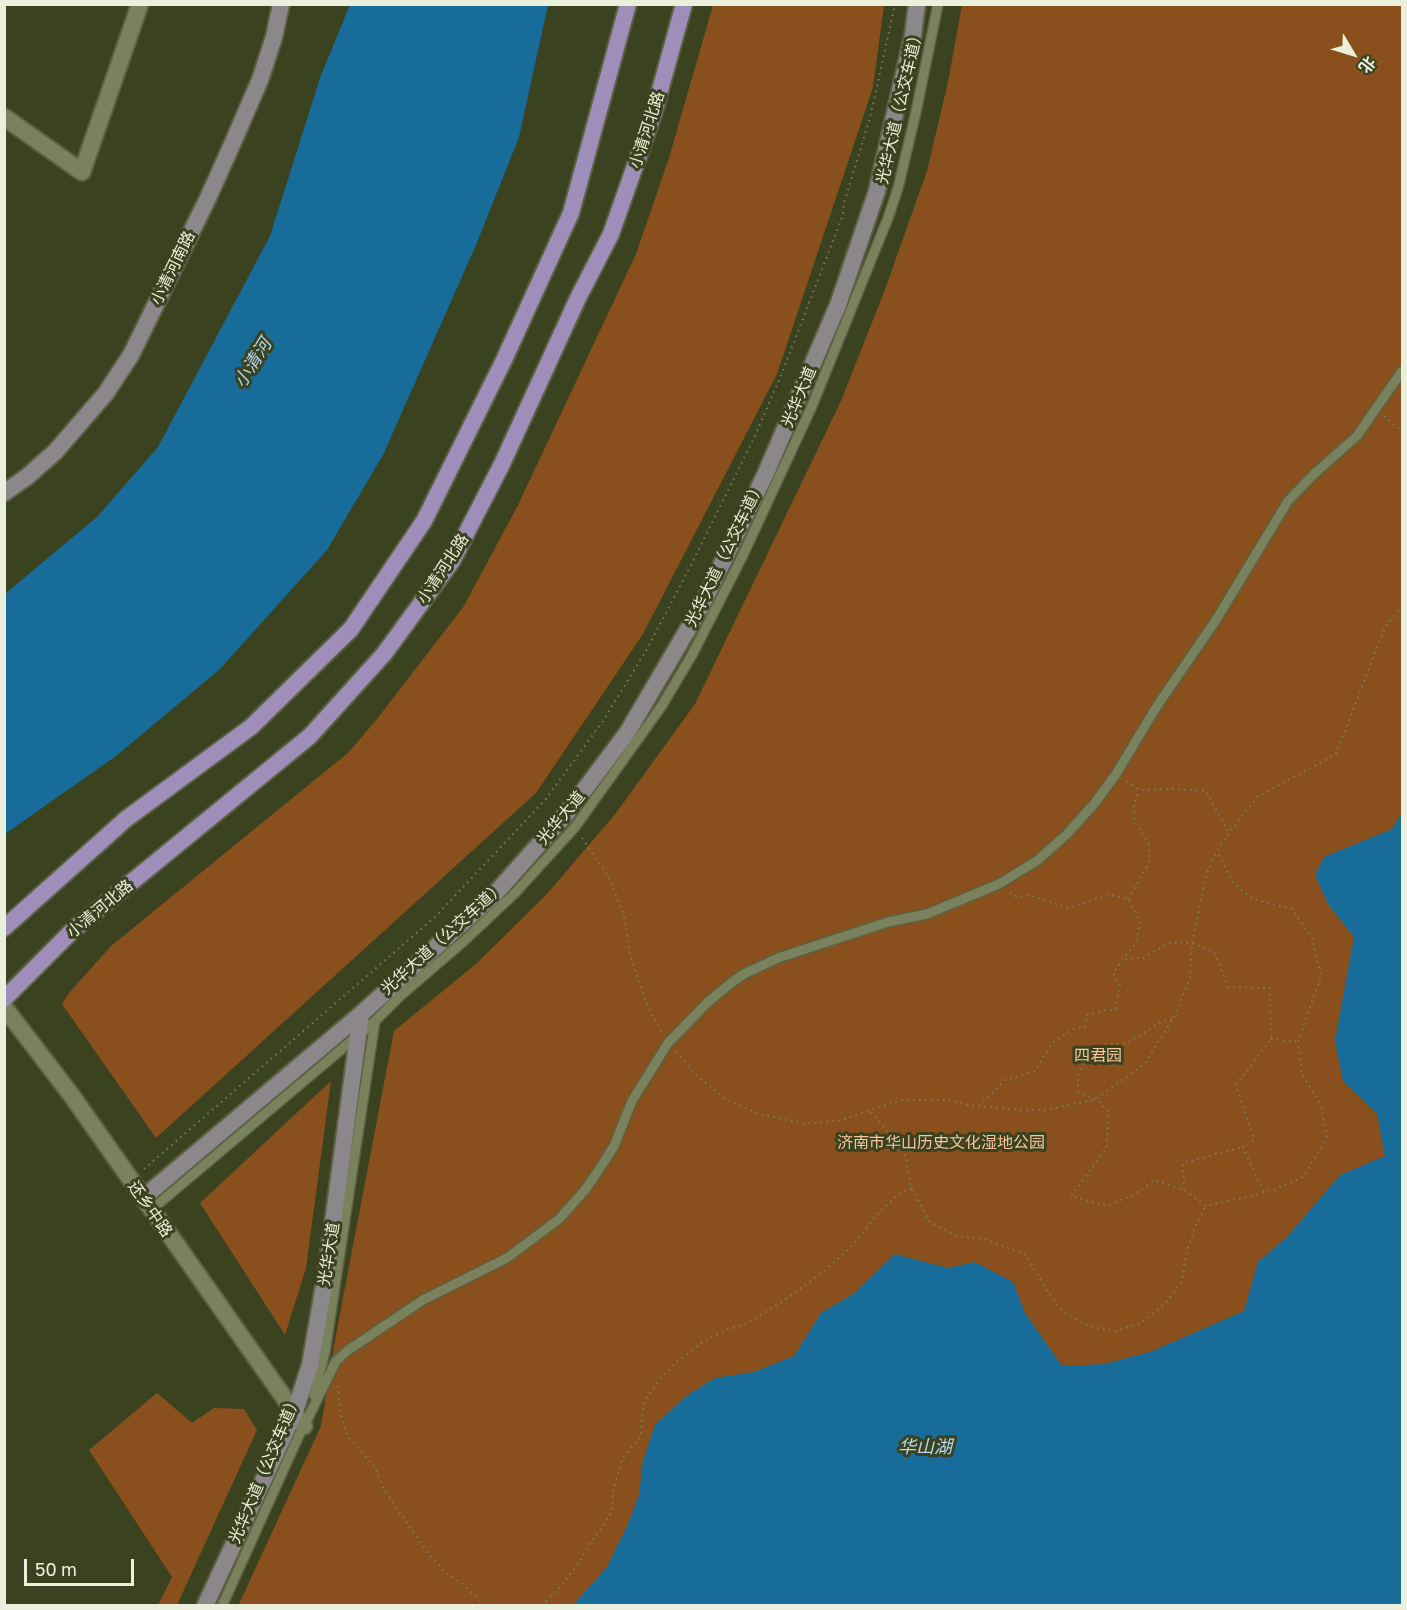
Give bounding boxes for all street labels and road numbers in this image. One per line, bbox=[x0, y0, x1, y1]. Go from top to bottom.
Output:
street label: 光华大道（公交车道） bbox=[873, 26, 927, 186]
street label: 小清河北路 bbox=[626, 89, 668, 171]
street label: 小清河南路 bbox=[147, 228, 199, 308]
street label: 光华大道 bbox=[778, 364, 820, 430]
street label: 光华大道（公交车道） bbox=[681, 478, 769, 630]
street label: 小清河北路 bbox=[413, 530, 473, 608]
street label: 光华大道 bbox=[533, 787, 589, 849]
street label: 小清河北路 bbox=[63, 876, 137, 942]
street label: 光华大道（公交车道） bbox=[377, 877, 509, 999]
street label: 还乡中路 bbox=[124, 1177, 176, 1241]
street label: 光华大道 bbox=[315, 1221, 343, 1287]
street label: 光华大道（公交车道） bbox=[225, 1392, 305, 1546]

